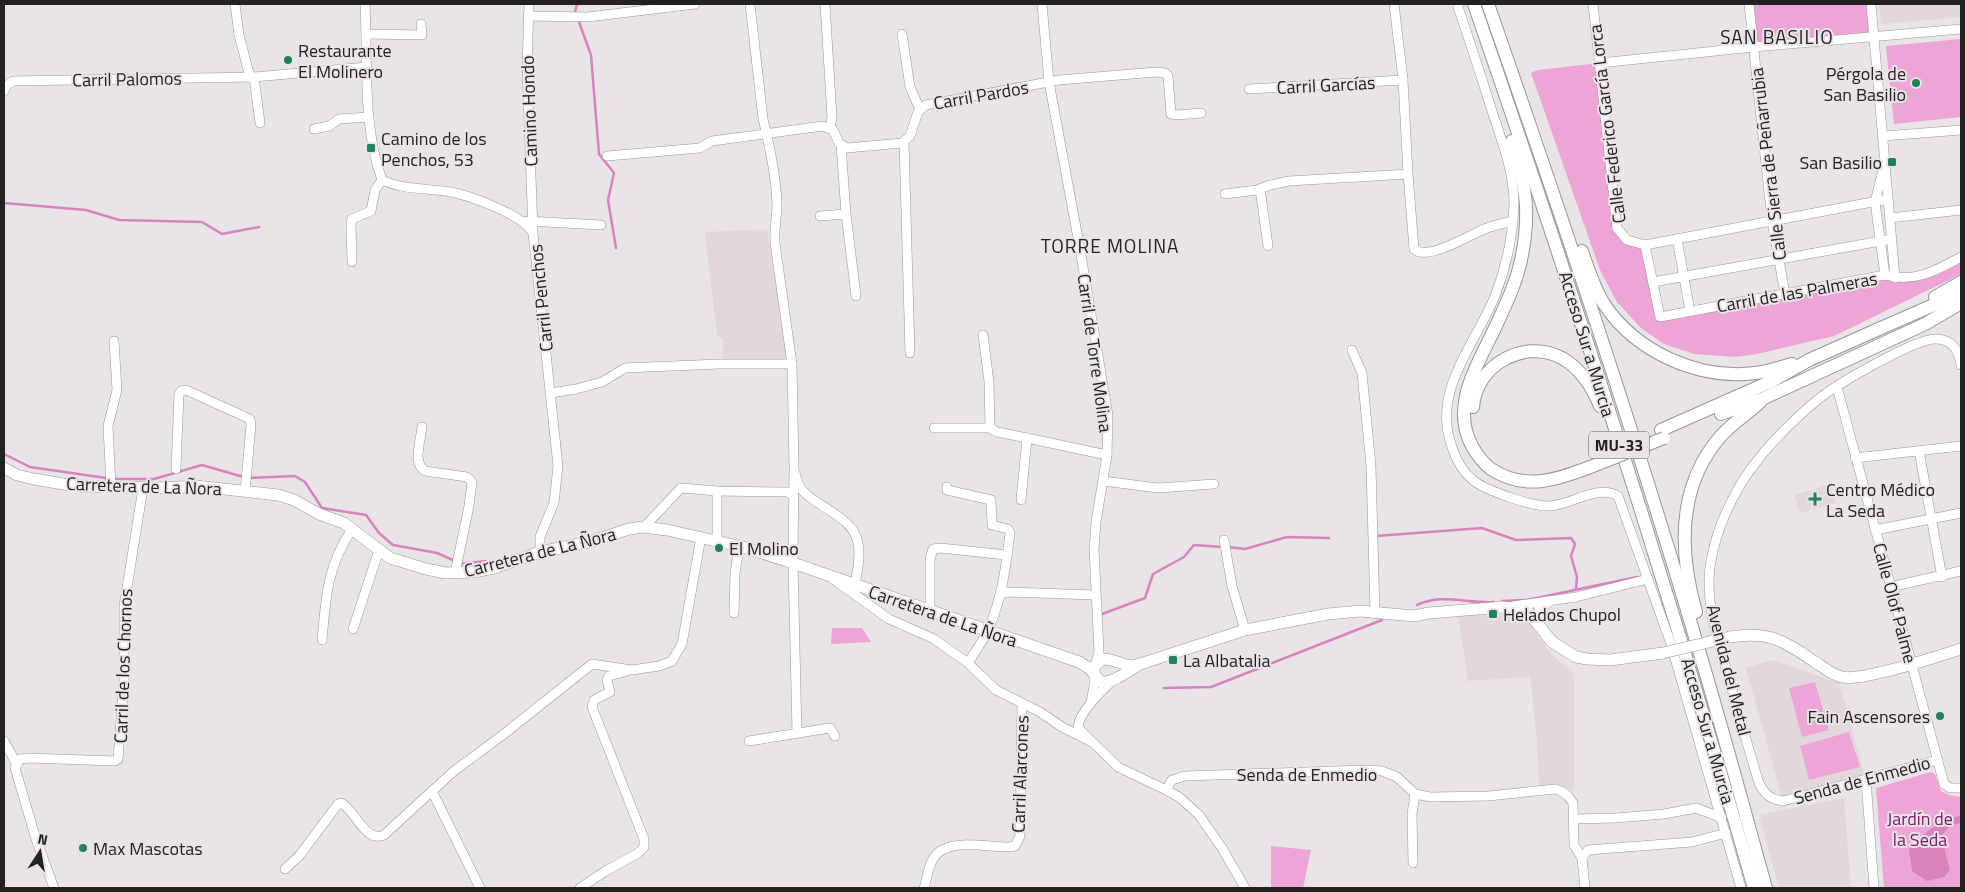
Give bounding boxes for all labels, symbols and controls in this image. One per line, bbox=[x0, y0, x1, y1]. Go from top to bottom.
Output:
district label: SAN BASILIO bbox=[1720, 22, 1834, 51]
street label: Calle Federico García Lorca bbox=[1581, 23, 1633, 225]
place label: Restaurante El Molinero bbox=[298, 37, 392, 85]
marker: Restaurante El Molinero bbox=[282, 54, 294, 66]
street label: Camino Hondo bbox=[514, 55, 544, 167]
place label: Pérgola de San Basilio bbox=[1824, 60, 1906, 108]
street label: Carril Palomos bbox=[72, 65, 182, 93]
street label: Calle Sierra de Peñarrubia bbox=[1743, 66, 1793, 262]
street label: Carril Garcías bbox=[1276, 69, 1376, 101]
street label: Carril Pardos bbox=[931, 73, 1031, 117]
marker: Pérgola de San Basilio bbox=[1910, 77, 1922, 89]
place label: Camino de los Penchos, 53 bbox=[381, 125, 487, 173]
marker: Camino de los Penchos, 53 bbox=[365, 142, 377, 154]
place label: San Basilio bbox=[1800, 149, 1882, 176]
marker: San Basilio bbox=[1886, 156, 1898, 168]
district label: TORRE MOLINA bbox=[1041, 231, 1179, 260]
street label: Carril Penchos bbox=[522, 243, 560, 353]
street label: Carril de las Palmeras bbox=[1714, 265, 1880, 319]
street label: Acceso Sur a Murcia bbox=[1552, 268, 1622, 420]
street label: Carril de Torre Molina bbox=[1071, 272, 1119, 434]
road number: MU-33 bbox=[1589, 432, 1649, 458]
street label: Carretera de La Ñora bbox=[66, 470, 222, 502]
place label: Centro Médico La Seda bbox=[1826, 476, 1935, 524]
marker: Centro Médico La Seda bbox=[1808, 492, 1822, 506]
street label: Carretera de La Ñora bbox=[461, 520, 619, 584]
place label: El Molino bbox=[729, 535, 799, 562]
street label: Calle Olof Palme bbox=[1866, 540, 1924, 666]
marker: El Molino bbox=[713, 542, 725, 554]
street label: Carretera de La Ñora bbox=[865, 578, 1021, 654]
street label: Carril de los Chornos bbox=[107, 588, 139, 744]
place label: Helados Chupol bbox=[1503, 601, 1621, 628]
street label: Avenida del Metal bbox=[1700, 602, 1758, 738]
marker: Helados Chupol bbox=[1487, 608, 1499, 620]
place label: La Albatalia bbox=[1183, 647, 1270, 674]
marker: La Albatalia bbox=[1167, 654, 1179, 666]
street label: Acceso Sur a Murcia bbox=[1674, 655, 1742, 807]
place label: Fain Ascensores bbox=[1808, 703, 1930, 730]
marker: Fain Ascensores bbox=[1934, 710, 1946, 722]
street label: Carril Alarcones bbox=[1004, 715, 1036, 833]
street label: Senda de Enmedio bbox=[1791, 749, 1933, 811]
street label: Senda de Enmedio bbox=[1237, 761, 1377, 788]
park label: Jardín de la Seda bbox=[1887, 805, 1953, 853]
north arrow bbox=[15, 827, 65, 877]
text: N bbox=[36, 828, 50, 850]
place label: Max Mascotas bbox=[93, 835, 203, 862]
marker: Max Mascotas bbox=[77, 842, 89, 854]

